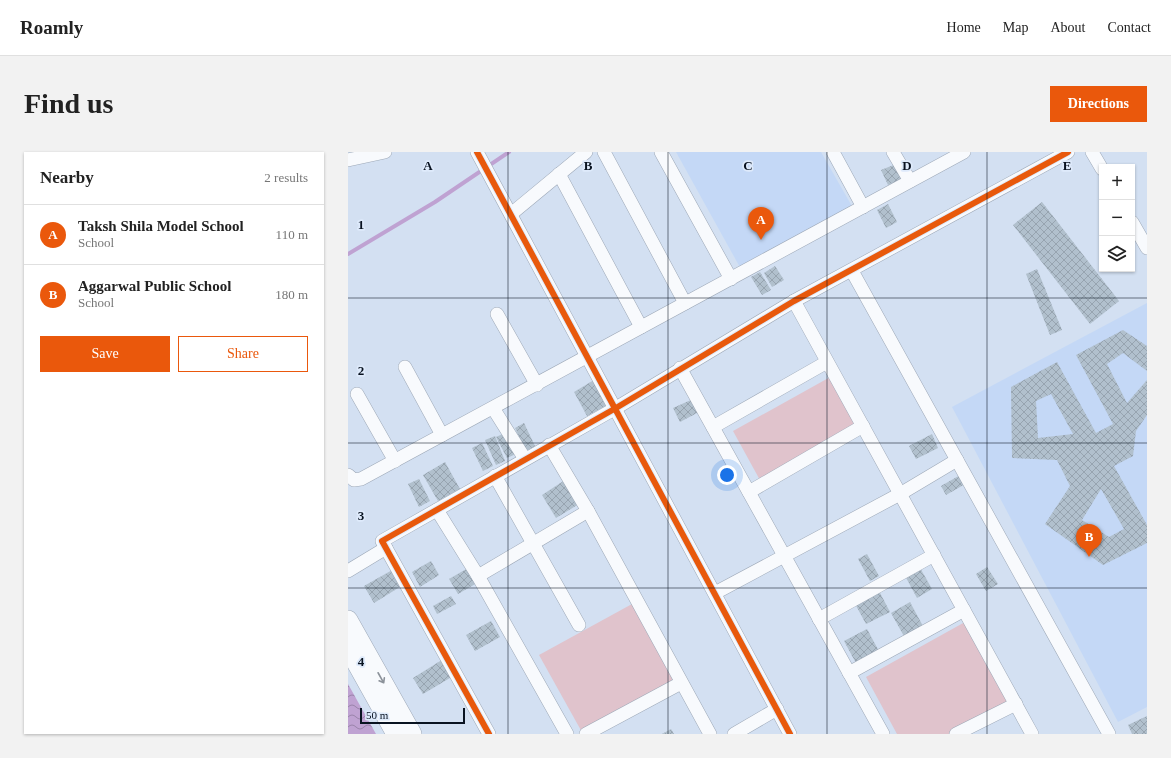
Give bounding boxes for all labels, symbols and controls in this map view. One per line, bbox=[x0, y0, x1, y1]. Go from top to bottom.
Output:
text: Roamly bbox=[20, 17, 83, 38]
text: Home bbox=[947, 20, 981, 35]
text: Map bbox=[1003, 20, 1028, 35]
text: About bbox=[1050, 20, 1085, 35]
text: Contact bbox=[1107, 20, 1151, 35]
button: Directions bbox=[1050, 86, 1147, 122]
text: Find us bbox=[24, 88, 114, 119]
text: A bbox=[423, 158, 433, 173]
text: B bbox=[584, 158, 593, 173]
text: C bbox=[743, 158, 753, 173]
text: D bbox=[902, 158, 912, 173]
text: E bbox=[1063, 158, 1071, 173]
map controls bbox=[1099, 164, 1135, 272]
button: + bbox=[1099, 164, 1135, 200]
text: Nearby bbox=[40, 168, 94, 187]
text: 2 results bbox=[264, 170, 308, 185]
button: − bbox=[1099, 200, 1135, 236]
pin: A bbox=[748, 207, 774, 240]
text: 1 bbox=[358, 217, 364, 232]
text: Taksh Shila Model School bbox=[78, 218, 244, 234]
text: A bbox=[48, 227, 58, 242]
text: 110 m bbox=[276, 227, 308, 242]
text: School bbox=[78, 235, 114, 250]
button: layers bbox=[1099, 236, 1135, 272]
text: Aggarwal Public School bbox=[78, 278, 231, 294]
text: B bbox=[49, 287, 57, 302]
text: 180 m bbox=[275, 287, 308, 302]
text: School bbox=[78, 295, 114, 310]
button: Save bbox=[40, 336, 170, 372]
button: Share bbox=[178, 336, 308, 372]
text: 2 bbox=[358, 363, 364, 378]
your location bbox=[717, 465, 737, 485]
text: 3 bbox=[358, 508, 365, 523]
pin: B bbox=[1076, 524, 1102, 557]
text: 4 bbox=[358, 654, 365, 669]
one-way arrow bbox=[377, 672, 385, 684]
scale bar bbox=[360, 706, 465, 725]
text: 50 m bbox=[366, 709, 388, 721]

